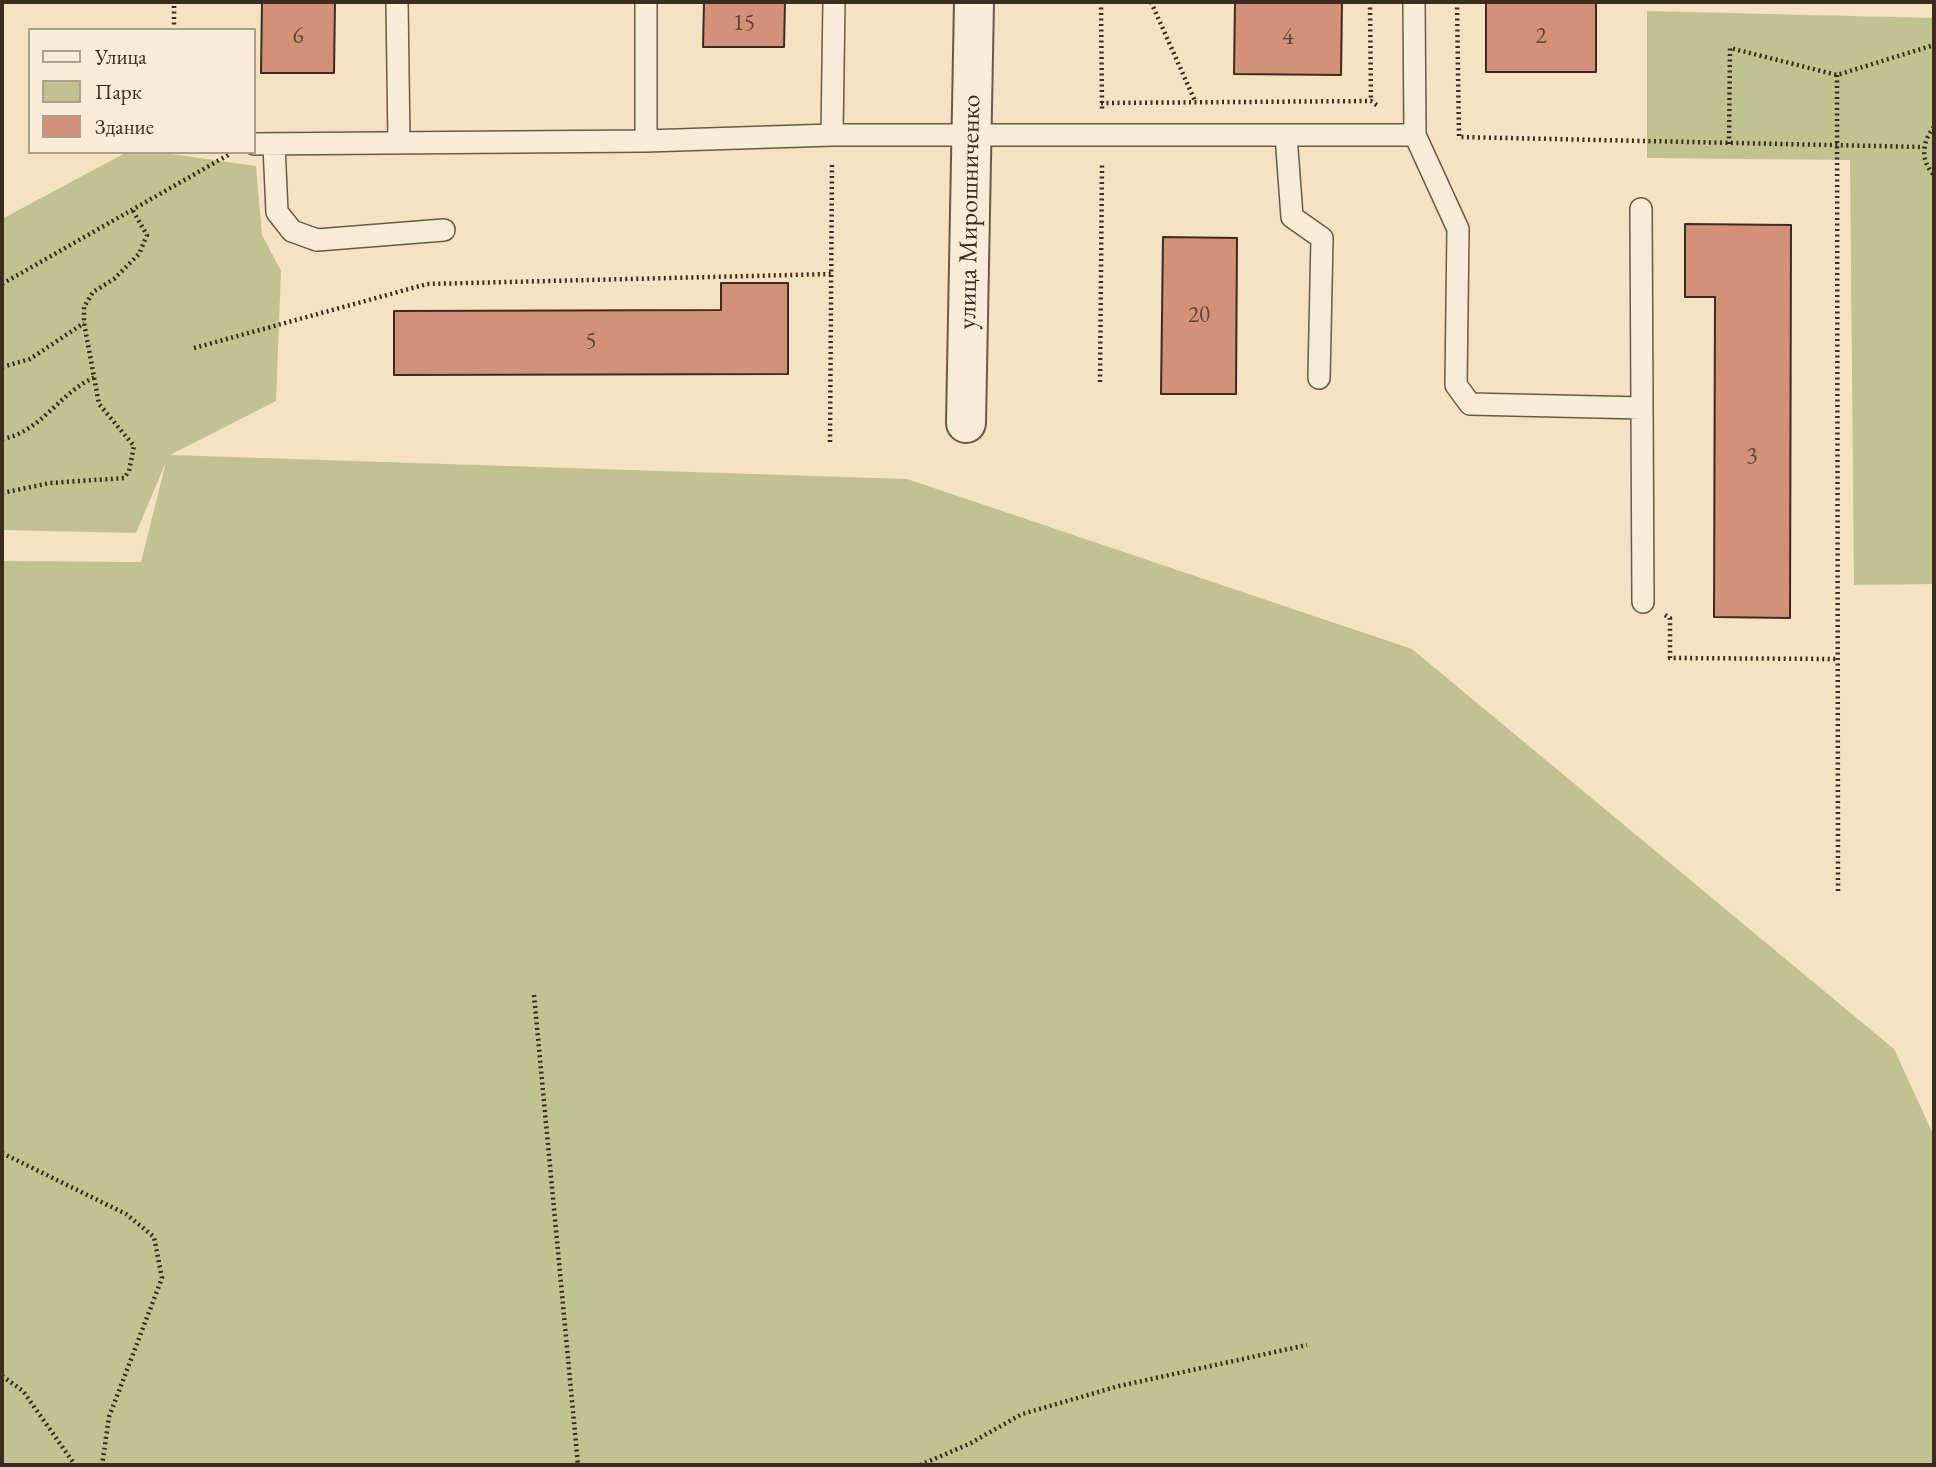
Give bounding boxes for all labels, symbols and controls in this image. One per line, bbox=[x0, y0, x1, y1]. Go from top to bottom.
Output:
house number: 15 bbox=[733, 10, 755, 38]
house number: 6 bbox=[292, 23, 304, 51]
house number: 2 bbox=[1535, 23, 1547, 51]
house number: 4 bbox=[1282, 24, 1294, 52]
legend bbox=[28, 28, 256, 154]
text: Улица bbox=[95, 43, 147, 70]
text: Парк bbox=[95, 78, 142, 105]
street label: улица Мирошниченко bbox=[952, 94, 988, 330]
text: Здание bbox=[95, 113, 154, 140]
house number: 20 bbox=[1188, 302, 1210, 330]
house number: 5 bbox=[585, 328, 597, 356]
house number: 3 bbox=[1746, 443, 1758, 471]

